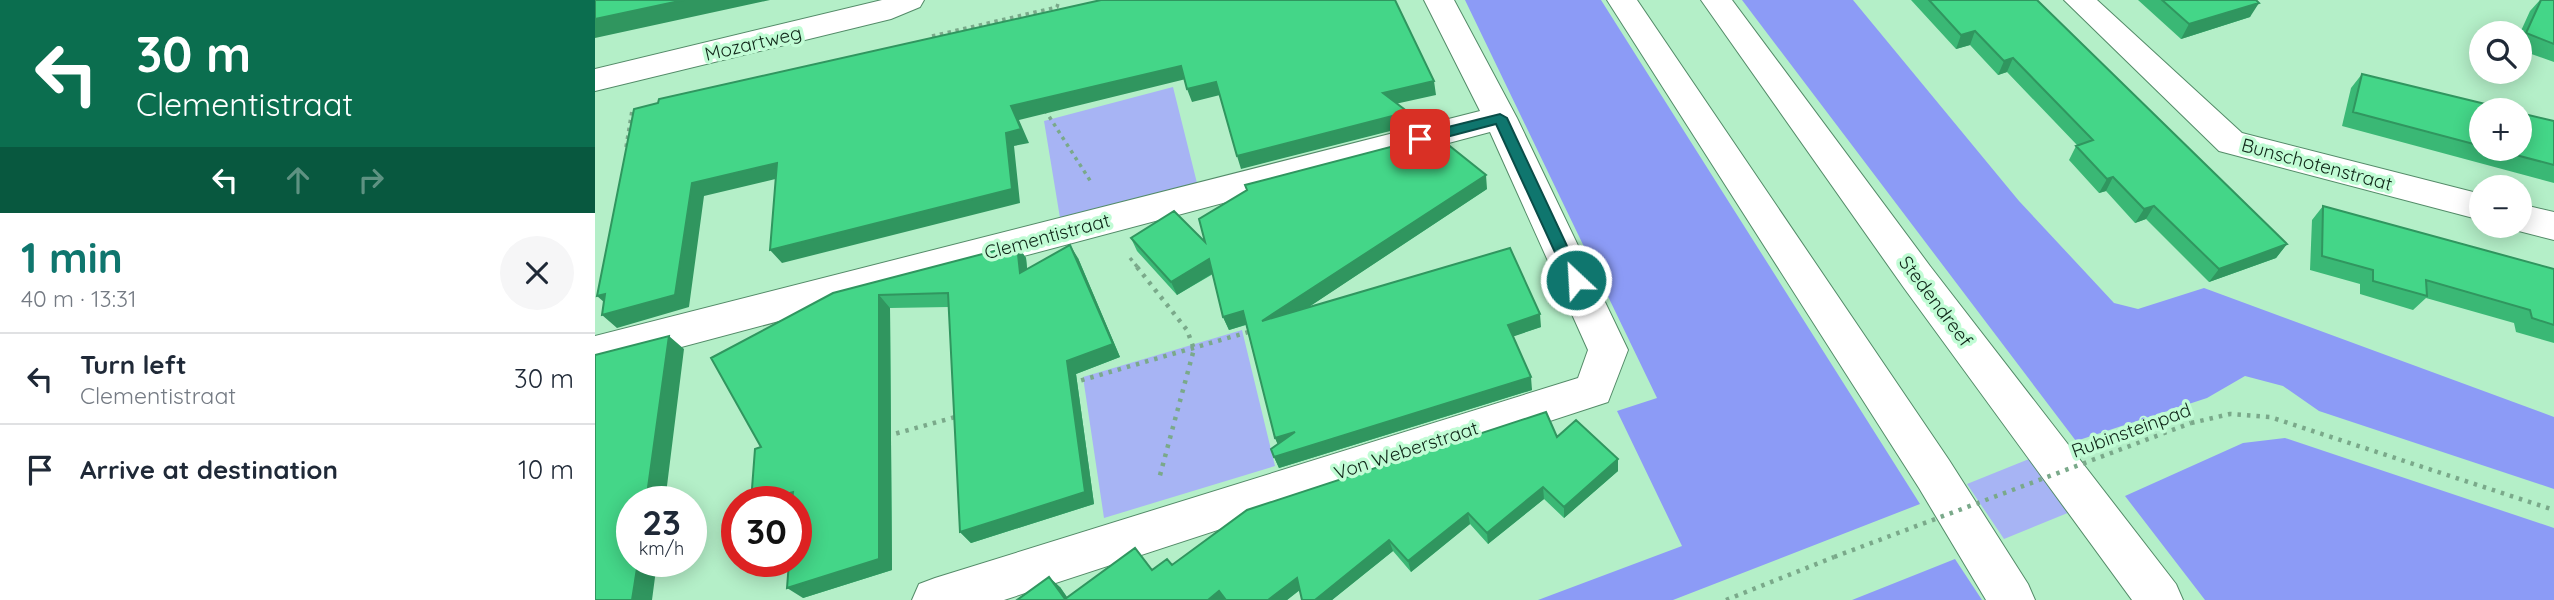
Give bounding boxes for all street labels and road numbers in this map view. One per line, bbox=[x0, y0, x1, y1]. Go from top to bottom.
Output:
street label: Mozartweg bbox=[702, 20, 804, 66]
street label: Bunschotenstraat bbox=[2239, 132, 2395, 196]
street label: Clementistraat bbox=[982, 208, 1112, 264]
street label: Stedendreef bbox=[1894, 251, 1978, 351]
street label: Rubinsteinpad bbox=[2068, 397, 2194, 463]
street label: Von Weberstraat bbox=[1331, 415, 1481, 485]

